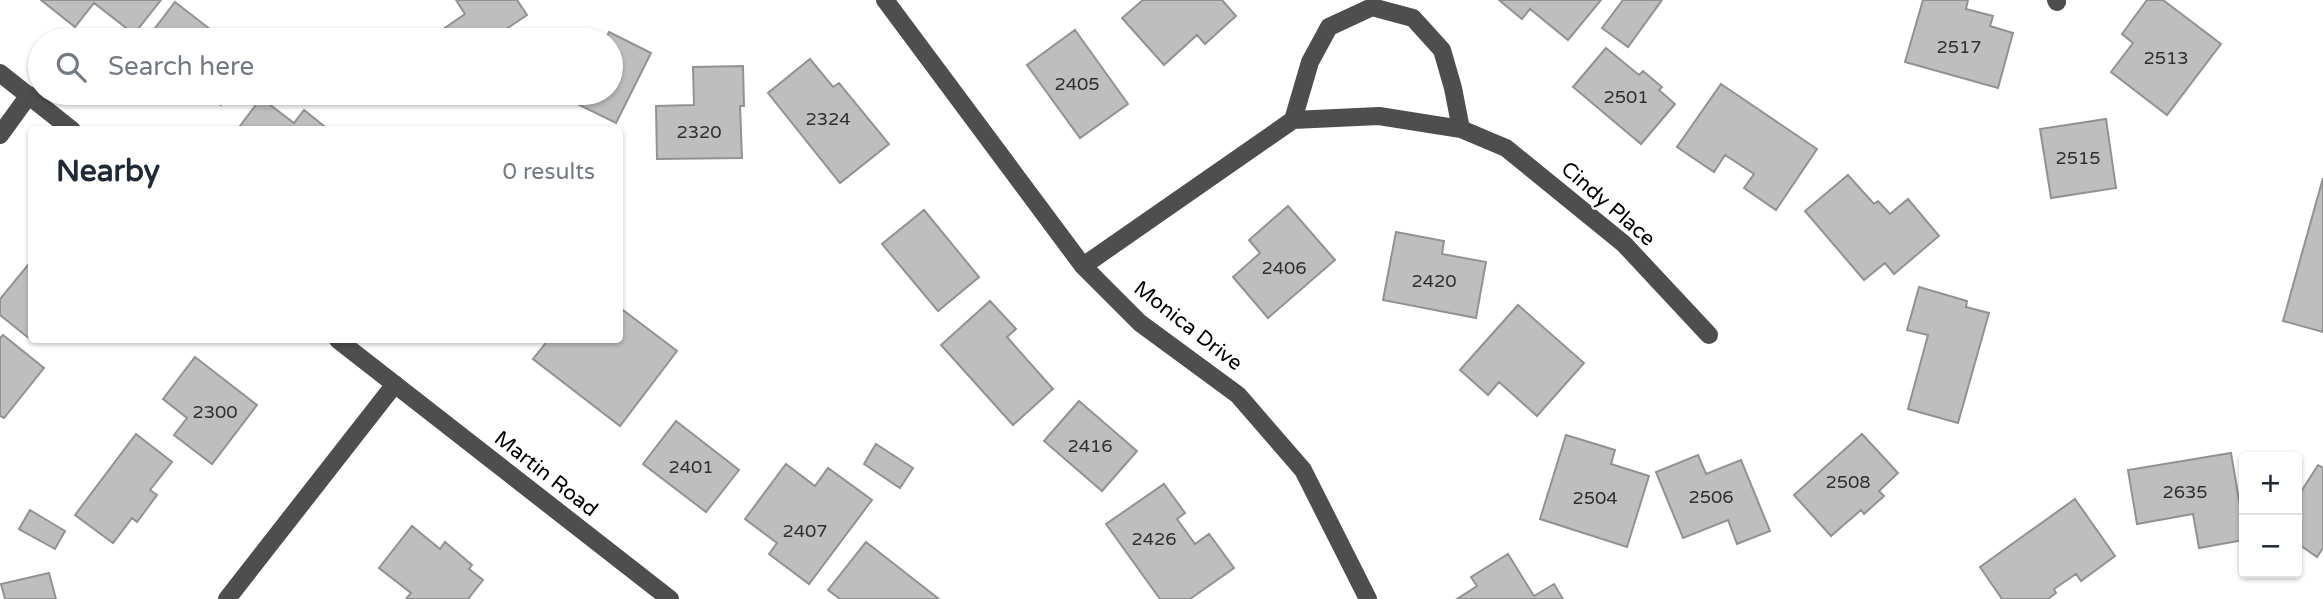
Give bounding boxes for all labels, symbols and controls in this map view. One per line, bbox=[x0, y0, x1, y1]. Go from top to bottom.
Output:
search box bbox=[28, 28, 623, 105]
house number: 2517 bbox=[1936, 36, 1982, 58]
house number: 2513 bbox=[2143, 47, 2189, 69]
icon: search bbox=[52, 48, 90, 86]
text: Search here bbox=[108, 51, 254, 82]
house number: 2405 bbox=[1054, 73, 1100, 95]
house number: 2501 bbox=[1603, 86, 1649, 108]
house number: 2324 bbox=[805, 108, 851, 130]
house number: 2320 bbox=[676, 121, 722, 143]
house number: 2515 bbox=[2055, 147, 2101, 169]
text: Nearby bbox=[56, 153, 160, 190]
street label: Cindy Place bbox=[1556, 156, 1660, 252]
text: 0 results bbox=[502, 158, 595, 186]
house number: 2406 bbox=[1261, 257, 1307, 279]
house number: 2420 bbox=[1411, 270, 1457, 292]
street label: Monica Drive bbox=[1129, 276, 1247, 376]
house number: 2300 bbox=[192, 401, 238, 423]
street label: Martin Road bbox=[489, 426, 603, 522]
house number: 2416 bbox=[1067, 435, 1113, 457]
map controls bbox=[2239, 452, 2302, 578]
button: + bbox=[2239, 452, 2302, 515]
house number: 2401 bbox=[668, 456, 714, 478]
house number: 2508 bbox=[1825, 471, 1871, 493]
house number: 2635 bbox=[2162, 481, 2208, 503]
house number: 2506 bbox=[1688, 486, 1734, 508]
house number: 2504 bbox=[1572, 487, 1618, 509]
button: − bbox=[2239, 515, 2302, 578]
house number: 2407 bbox=[782, 520, 828, 542]
house number: 2426 bbox=[1131, 528, 1177, 550]

